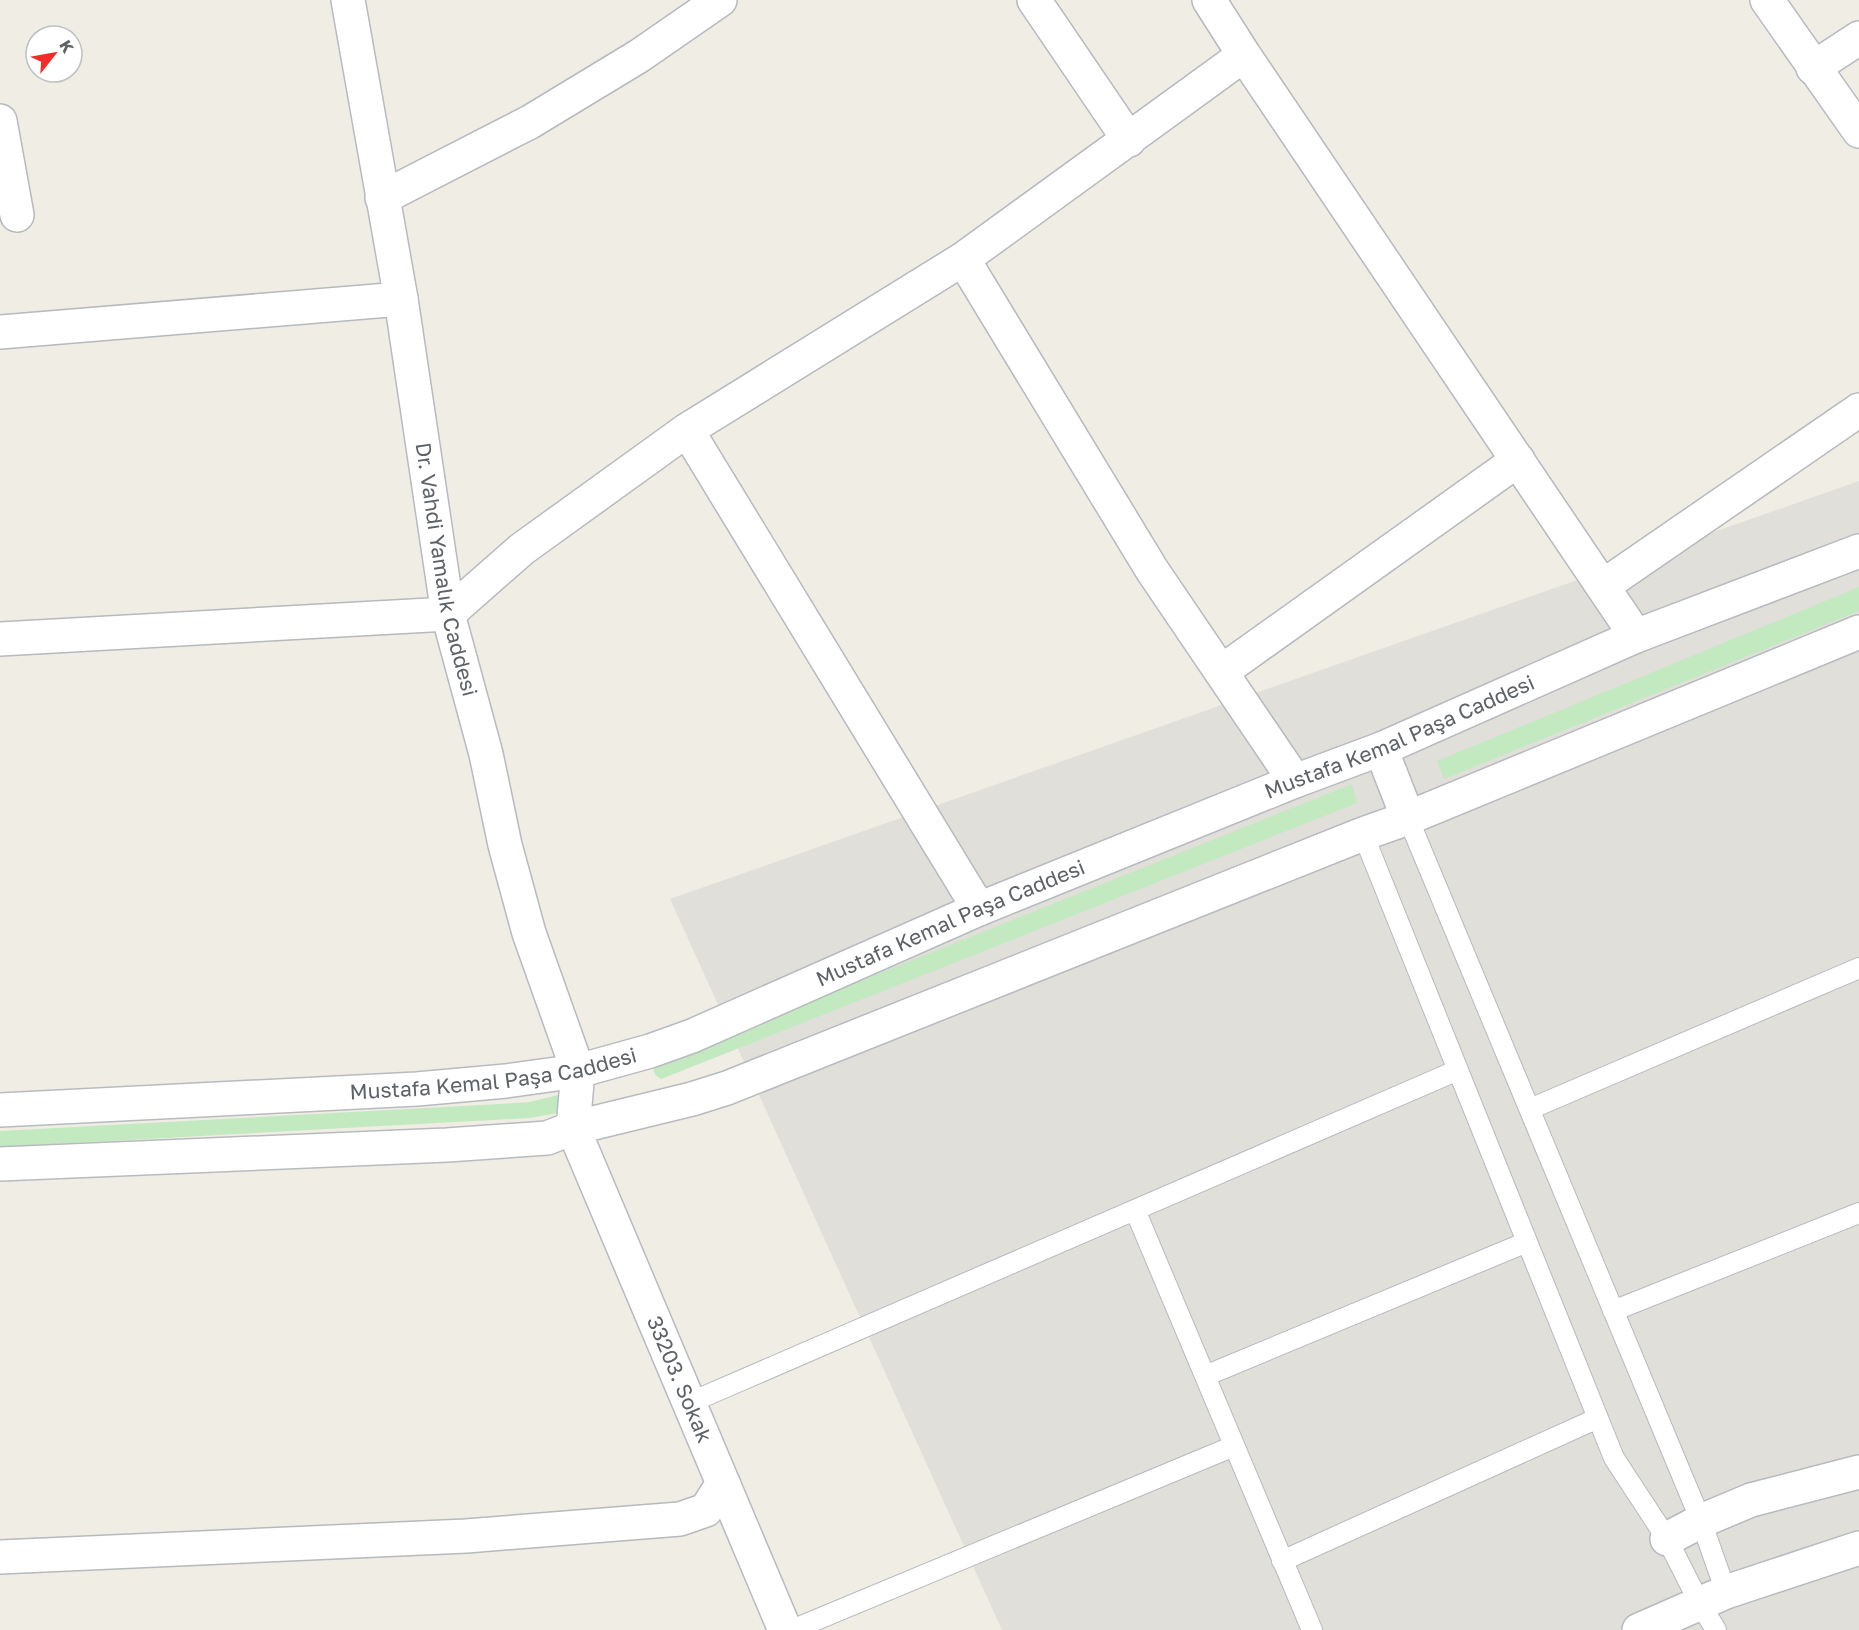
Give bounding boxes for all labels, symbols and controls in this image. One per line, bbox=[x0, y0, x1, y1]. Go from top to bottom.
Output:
north arrow bbox=[24, 24, 84, 84]
text: K bbox=[55, 36, 79, 57]
street label: Dr. Vahdi Yamalık Caddesi bbox=[411, 441, 484, 699]
street label: Mustafa Kemal Paşa Caddesi bbox=[1260, 669, 1538, 804]
street label: Mustafa Kemal Paşa Caddesi bbox=[812, 854, 1088, 991]
street label: Mustafa Kemal Paşa Caddesi bbox=[349, 1041, 639, 1104]
street label: 33203. Sokak bbox=[642, 1312, 718, 1446]

